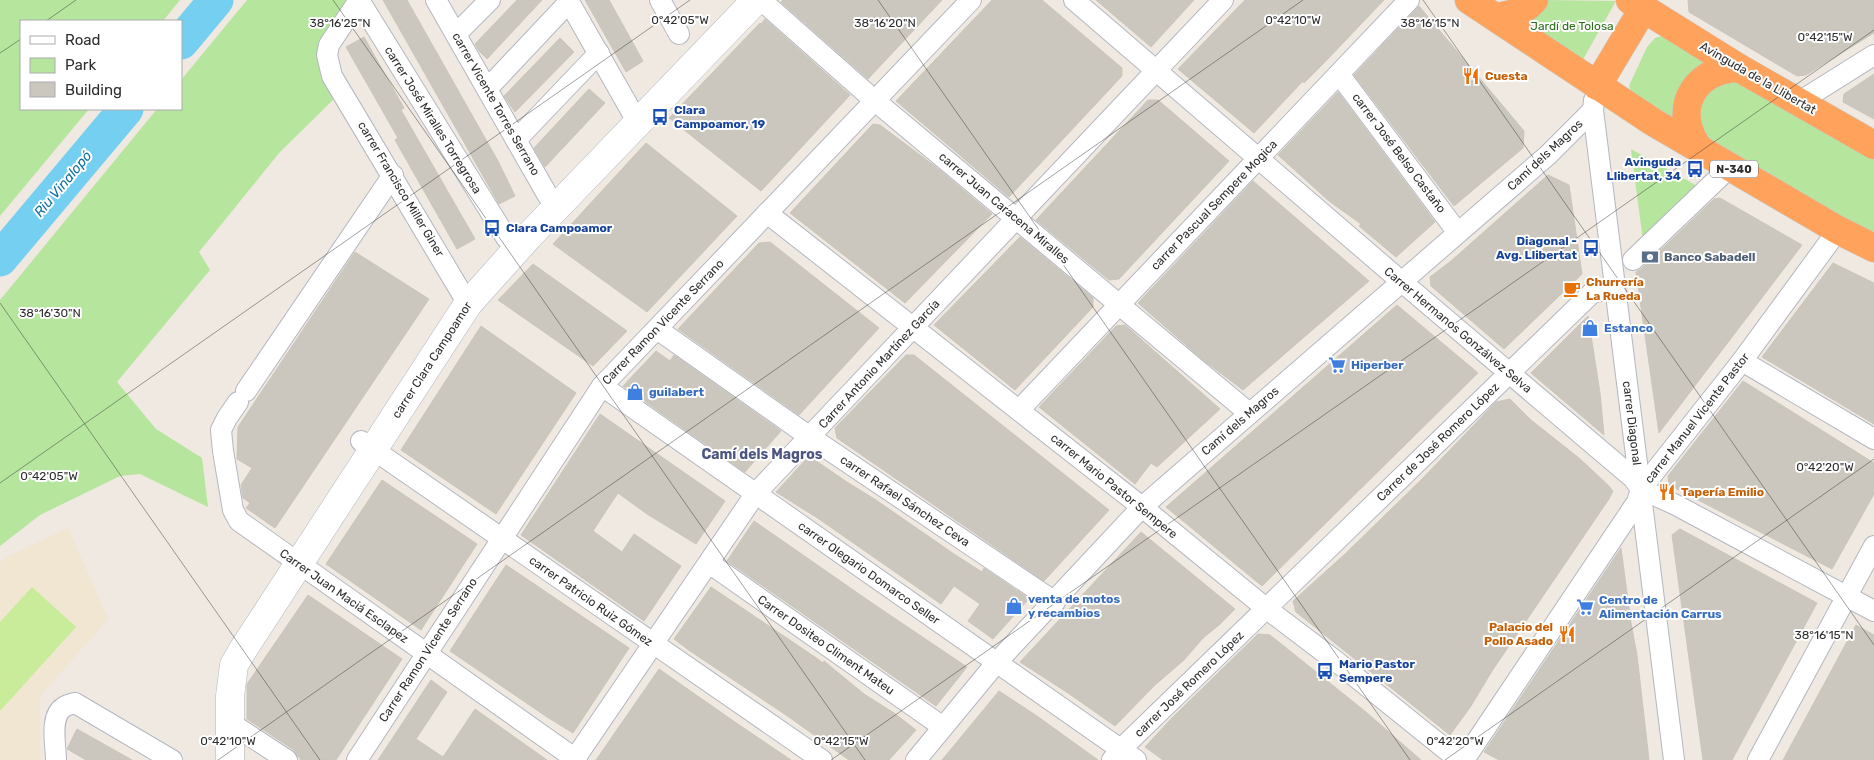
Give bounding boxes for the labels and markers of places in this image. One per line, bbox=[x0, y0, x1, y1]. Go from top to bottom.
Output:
restaurant icon: Cuesta bbox=[1461, 66, 1481, 86]
place label: Cuesta bbox=[1485, 69, 1528, 83]
place label: Clara Campoamor, 19 bbox=[674, 103, 765, 131]
bus stop icon: Clara Campoamor, 19 bbox=[650, 107, 670, 127]
place label: Avinguda Llibertat, 34 bbox=[1607, 155, 1681, 183]
bus stop icon: Avinguda Llibertat, 34 bbox=[1685, 159, 1705, 179]
bus stop icon: Clara Campoamor bbox=[482, 218, 502, 238]
place label: Clara Campoamor bbox=[506, 221, 613, 235]
place label: Diagonal - Avg. Llibertat bbox=[1496, 234, 1577, 262]
bus stop icon: Diagonal - Avg. Llibertat bbox=[1581, 238, 1601, 258]
bank icon: Banco Sabadell bbox=[1640, 247, 1660, 267]
place label: Banco Sabadell bbox=[1664, 250, 1755, 264]
place label: Churrería La Rueda bbox=[1586, 275, 1644, 303]
cafe icon: Churrería La Rueda bbox=[1562, 279, 1582, 299]
shop icon: Estanco bbox=[1580, 318, 1600, 338]
place label: Estanco bbox=[1604, 321, 1653, 335]
supermarket icon: Hiperber bbox=[1327, 355, 1347, 375]
place label: Hiperber bbox=[1351, 358, 1404, 372]
shop icon: guilabert bbox=[625, 382, 645, 402]
place label: guilabert bbox=[649, 385, 704, 399]
restaurant icon: Tapería Emilio bbox=[1657, 482, 1677, 502]
place label: Tapería Emilio bbox=[1681, 485, 1764, 499]
place label: venta de motos y recambios bbox=[1028, 592, 1120, 620]
place label: Centro de Alimentación Carrus bbox=[1599, 593, 1722, 621]
shop icon: venta de motos y recambios bbox=[1004, 596, 1024, 616]
supermarket icon: Centro de Alimentación Carrus bbox=[1575, 597, 1595, 617]
place label: Palacio del Pollo Asado bbox=[1484, 620, 1553, 648]
restaurant icon: Palacio del Pollo Asado bbox=[1557, 624, 1577, 644]
place label: Mario Pastor Sempere bbox=[1339, 657, 1415, 685]
bus stop icon: Mario Pastor Sempere bbox=[1315, 661, 1335, 681]

